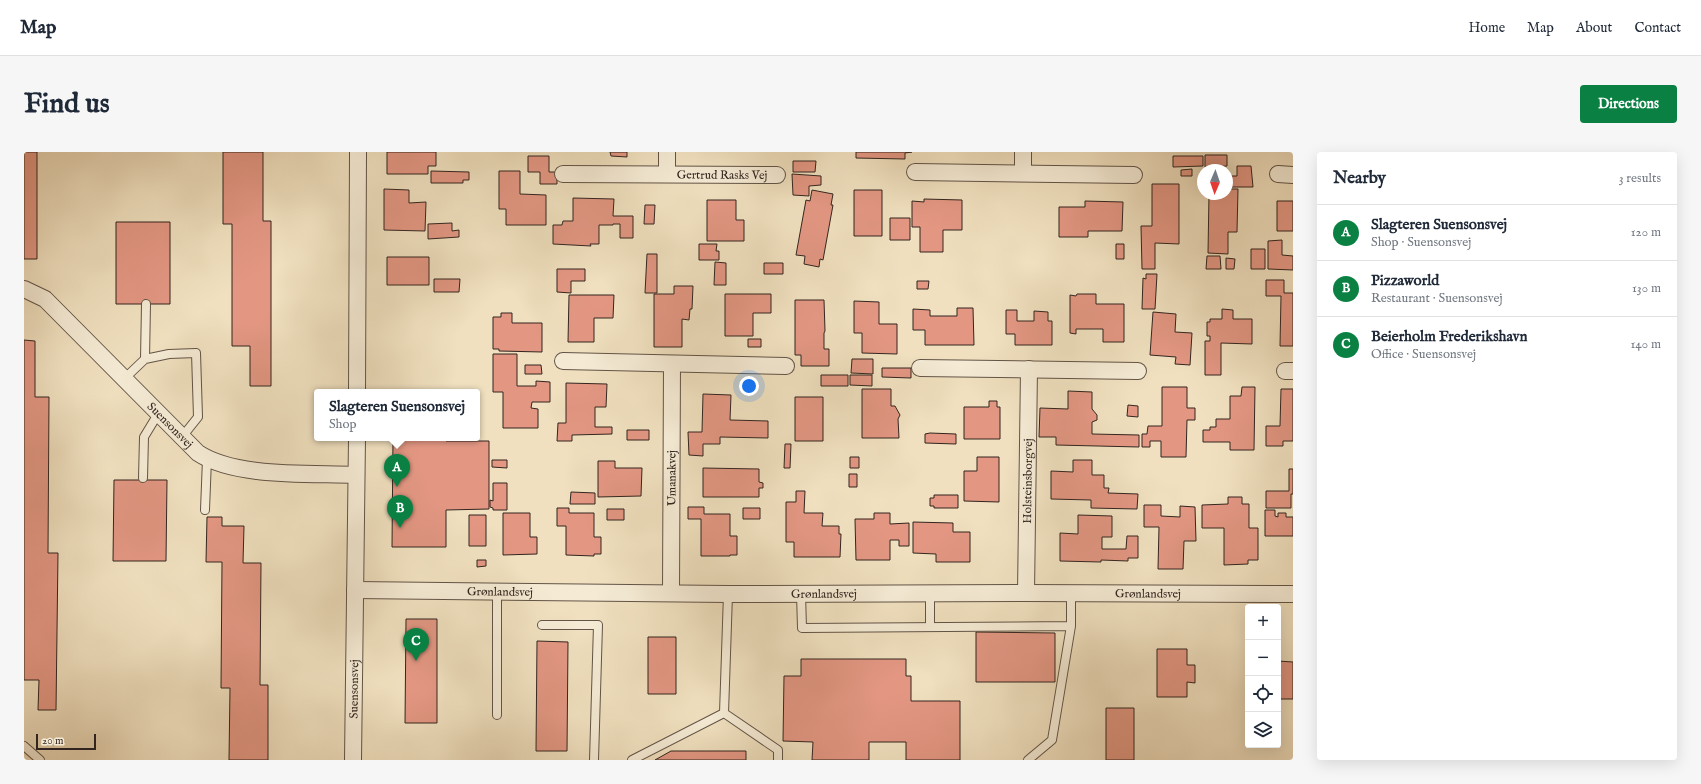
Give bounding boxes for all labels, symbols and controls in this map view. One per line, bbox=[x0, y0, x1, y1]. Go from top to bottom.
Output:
text: Map bbox=[20, 16, 56, 40]
text: Home bbox=[1469, 19, 1505, 37]
text: Map bbox=[1527, 19, 1554, 37]
text: About bbox=[1576, 19, 1612, 37]
text: Contact bbox=[1634, 19, 1681, 37]
button: Directions bbox=[1580, 85, 1677, 123]
text: Find us bbox=[24, 87, 110, 122]
north arrow bbox=[1197, 164, 1233, 200]
street label: Gertrud Rasks Vej bbox=[677, 167, 767, 182]
text: Nearby bbox=[1333, 168, 1386, 189]
text: 3 results bbox=[1619, 170, 1661, 187]
text: Slagteren Suensonsvej bbox=[1371, 215, 1507, 234]
text: A bbox=[1342, 224, 1350, 241]
text: 120 m bbox=[1631, 224, 1661, 241]
text: Shop · Suensonsvej bbox=[1371, 234, 1471, 251]
text: Pizzaworld bbox=[1371, 271, 1439, 290]
text: B bbox=[1342, 280, 1350, 297]
text: 130 m bbox=[1632, 280, 1661, 297]
text: Restaurant · Suensonsvej bbox=[1371, 290, 1503, 307]
text: Beierholm Frederikshavn bbox=[1371, 327, 1527, 346]
text: C bbox=[1341, 336, 1351, 353]
text: 140 m bbox=[1631, 336, 1661, 353]
text: Office · Suensonsvej bbox=[1371, 346, 1476, 363]
your location bbox=[739, 376, 759, 396]
popup bbox=[314, 389, 480, 441]
text: Slagteren Suensonsvej bbox=[329, 397, 465, 416]
street label: Suensonsvej bbox=[144, 399, 197, 451]
text: Shop bbox=[329, 416, 357, 433]
street label: Holsteinsborgvej bbox=[1019, 438, 1036, 524]
street label: Umanakvej bbox=[664, 450, 679, 506]
pin: A bbox=[384, 454, 410, 487]
pin: B bbox=[387, 495, 413, 528]
street label: Grønlandsvej bbox=[467, 584, 533, 599]
street label: Grønlandsvej bbox=[791, 586, 857, 601]
street label: Grønlandsvej bbox=[1115, 586, 1181, 601]
map controls bbox=[1245, 604, 1281, 748]
button: + bbox=[1245, 604, 1281, 640]
pin: C bbox=[403, 628, 429, 661]
button: − bbox=[1245, 640, 1281, 676]
street label: Suensonsvej bbox=[346, 659, 362, 719]
button: locate bbox=[1245, 676, 1281, 712]
button: layers bbox=[1245, 712, 1281, 748]
scale bar bbox=[36, 732, 96, 751]
text: 20 m bbox=[42, 734, 63, 748]

